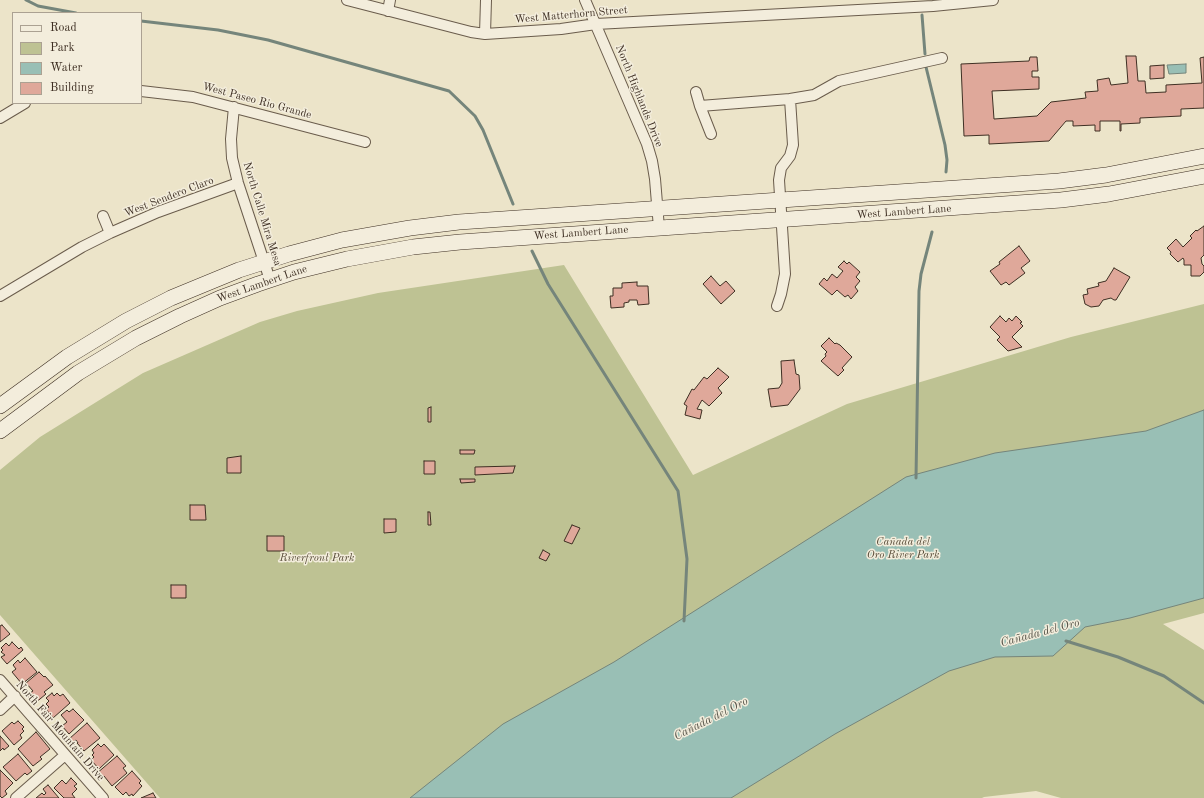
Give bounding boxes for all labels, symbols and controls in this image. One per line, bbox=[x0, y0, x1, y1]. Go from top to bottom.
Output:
street label: West Matterhorn Street bbox=[514, 3, 628, 27]
legend bbox=[12, 12, 142, 104]
text: Road bbox=[50, 22, 77, 34]
text: Park bbox=[50, 42, 75, 54]
street label: North Highlands Drive bbox=[612, 43, 666, 149]
text: Water bbox=[50, 62, 82, 74]
street label: West Paseo Rio Grande bbox=[201, 80, 313, 122]
text: Building bbox=[50, 82, 94, 94]
street label: North Calle Mira Mesa bbox=[240, 160, 284, 268]
street label: West Sendero Claro bbox=[122, 174, 216, 220]
street label: West Lambert Lane bbox=[856, 202, 952, 222]
street label: West Lambert Lane bbox=[533, 223, 629, 243]
street label: West Lambert Lane bbox=[215, 262, 309, 306]
park label: Cañada del Oro River Park bbox=[867, 535, 939, 561]
park label: Riverfront Park bbox=[280, 551, 354, 565]
water label: Cañada del Oro bbox=[999, 616, 1081, 650]
street label: North Fair Mountain Drive bbox=[13, 678, 107, 784]
water label: Cañada del Oro bbox=[672, 694, 750, 744]

